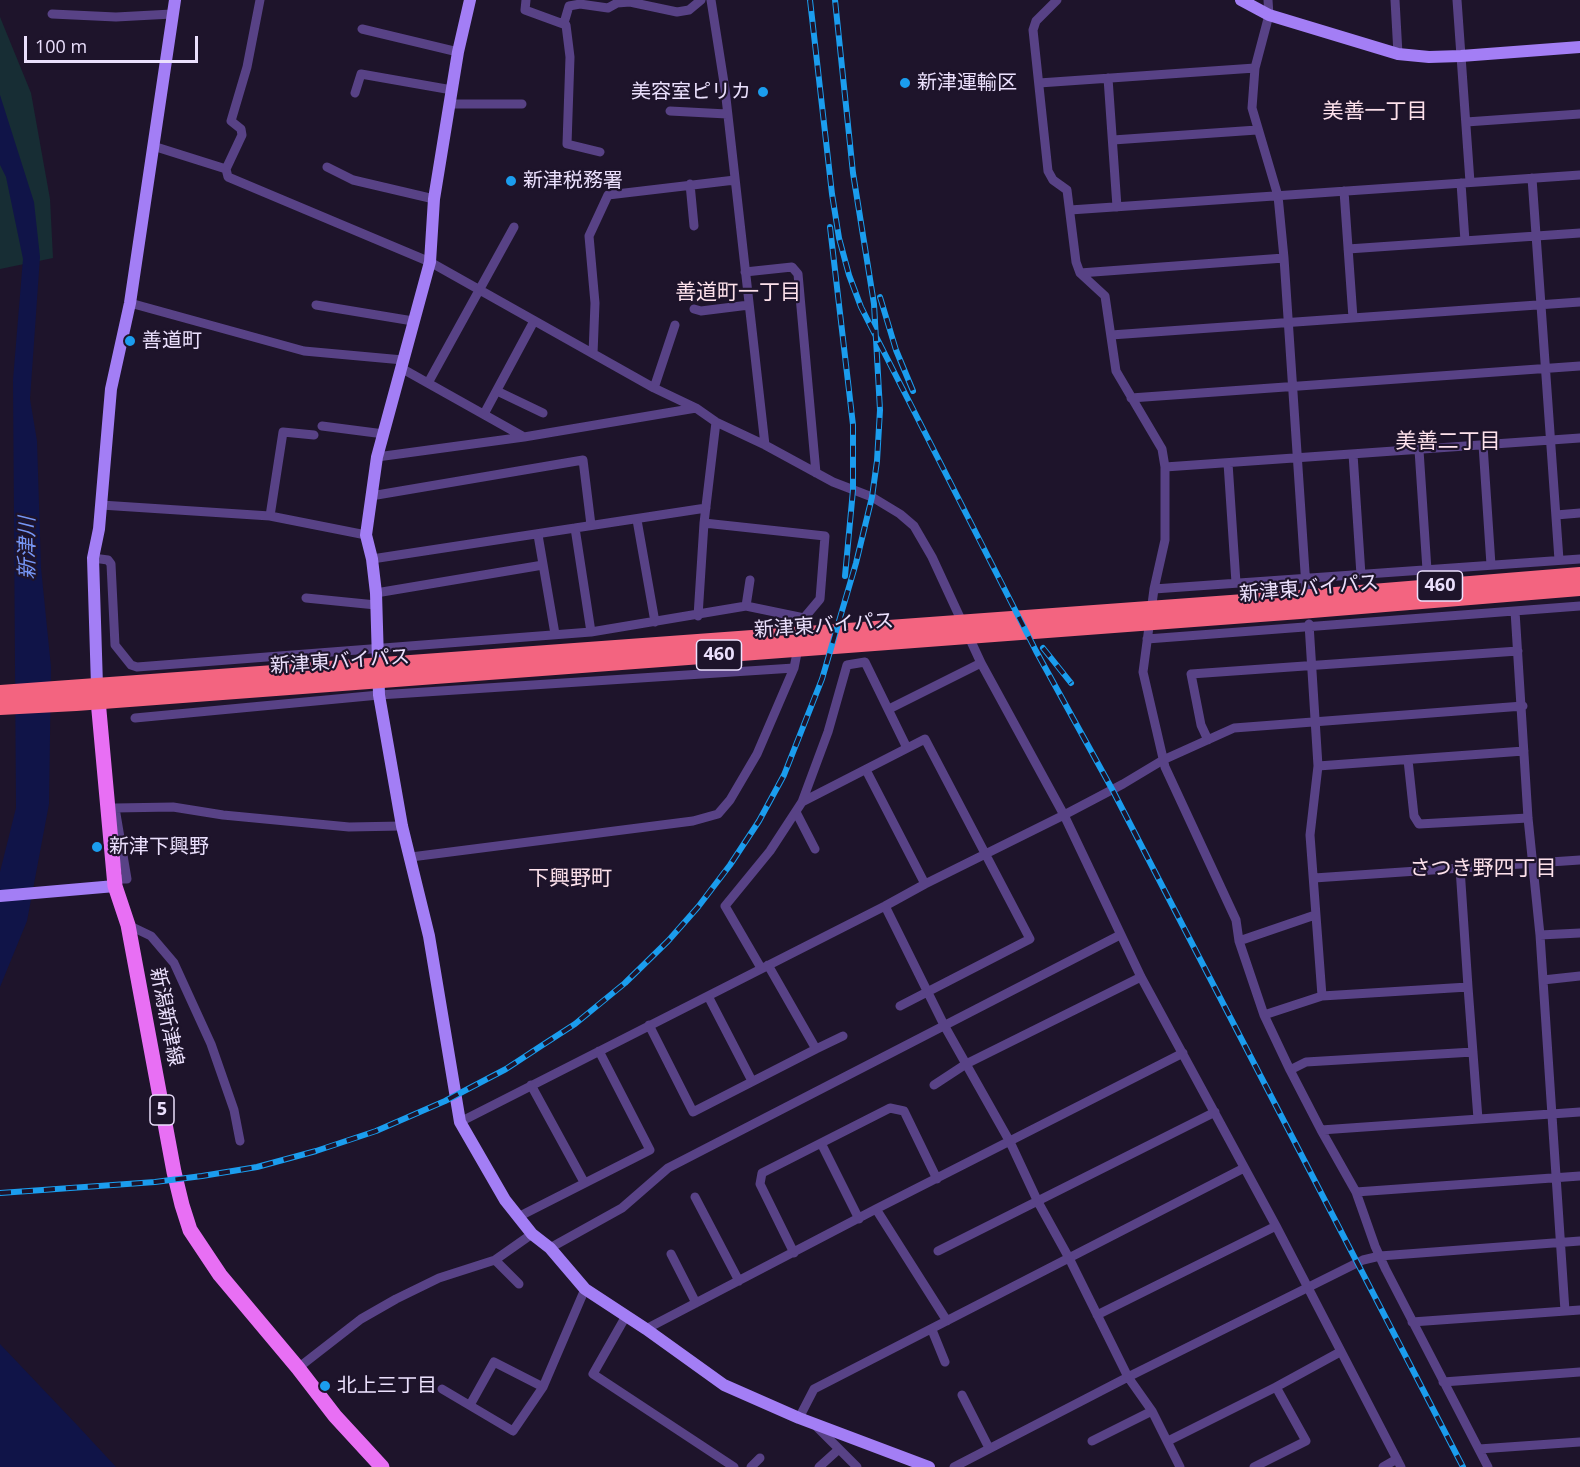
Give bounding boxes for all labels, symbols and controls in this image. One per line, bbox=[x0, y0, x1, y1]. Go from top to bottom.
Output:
scale bar bbox=[27, 24, 201, 62]
text: 100 m bbox=[35, 34, 87, 58]
place label: 新津運輸区 bbox=[917, 71, 1017, 95]
marker: 新津運輸区 bbox=[898, 76, 912, 90]
place label: 美容室ピリカ bbox=[631, 80, 751, 104]
marker: 美容室ピリカ bbox=[756, 85, 770, 99]
district label: 美善一丁目 bbox=[1323, 99, 1427, 125]
place label: 新津税務署 bbox=[523, 169, 623, 193]
marker: 新津税務署 bbox=[504, 174, 518, 188]
district label: 善道町一丁目 bbox=[675, 280, 801, 306]
place label: 善道町 bbox=[142, 329, 202, 353]
marker: 善道町 bbox=[123, 334, 137, 348]
district label: 美善二丁目 bbox=[1396, 429, 1500, 455]
water label: 新津川 bbox=[15, 517, 41, 579]
street label: 新津東バイパス bbox=[1238, 571, 1380, 607]
road number: 460 bbox=[1418, 571, 1462, 601]
street label: 新津東バイパス bbox=[753, 609, 895, 643]
road number: 460 bbox=[696, 640, 742, 670]
street label: 新津東バイパス bbox=[269, 645, 411, 679]
place label: 新津下興野 bbox=[109, 835, 209, 859]
marker: 新津下興野 bbox=[90, 840, 104, 854]
district label: さつき野四丁目 bbox=[1410, 856, 1556, 882]
district label: 下興野町 bbox=[528, 866, 612, 892]
street label: 新潟新津線 bbox=[145, 966, 187, 1068]
road number: 5 bbox=[150, 1095, 174, 1125]
place label: 北上三丁目 bbox=[337, 1374, 437, 1398]
marker: 北上三丁目 bbox=[318, 1379, 332, 1393]

